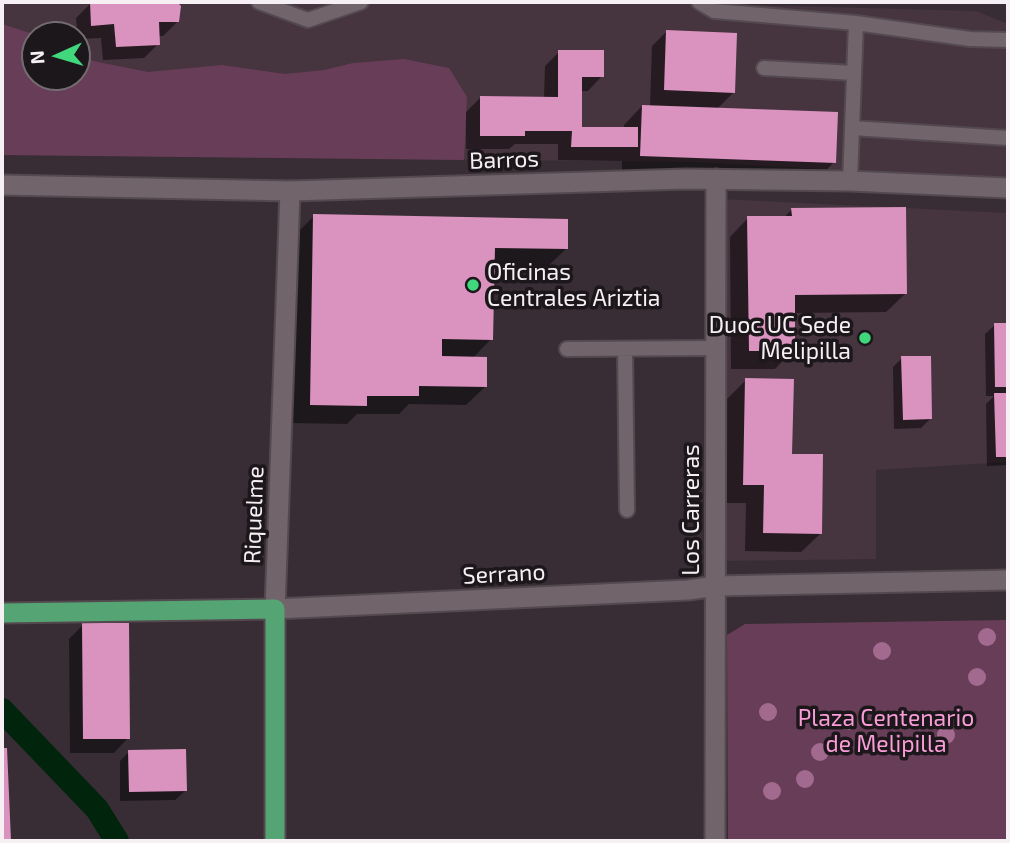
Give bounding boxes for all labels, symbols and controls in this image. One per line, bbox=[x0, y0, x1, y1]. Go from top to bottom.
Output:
north arrow bbox=[21, 21, 91, 91]
text: N bbox=[25, 50, 48, 65]
street label: Barros bbox=[469, 145, 539, 175]
place label: Oficinas Centrales Ariztia bbox=[487, 258, 660, 312]
marker: Oficinas Centrales Ariztia bbox=[465, 277, 481, 293]
place label: Duoc UC Sede Melipilla bbox=[709, 311, 851, 365]
marker: Duoc UC Sede Melipilla bbox=[857, 330, 873, 346]
street label: Los Carreras bbox=[677, 444, 705, 576]
street label: Riquelme bbox=[239, 466, 269, 564]
street label: Serrano bbox=[462, 558, 546, 590]
park label: Plaza Centenario de Melipilla bbox=[798, 704, 974, 758]

